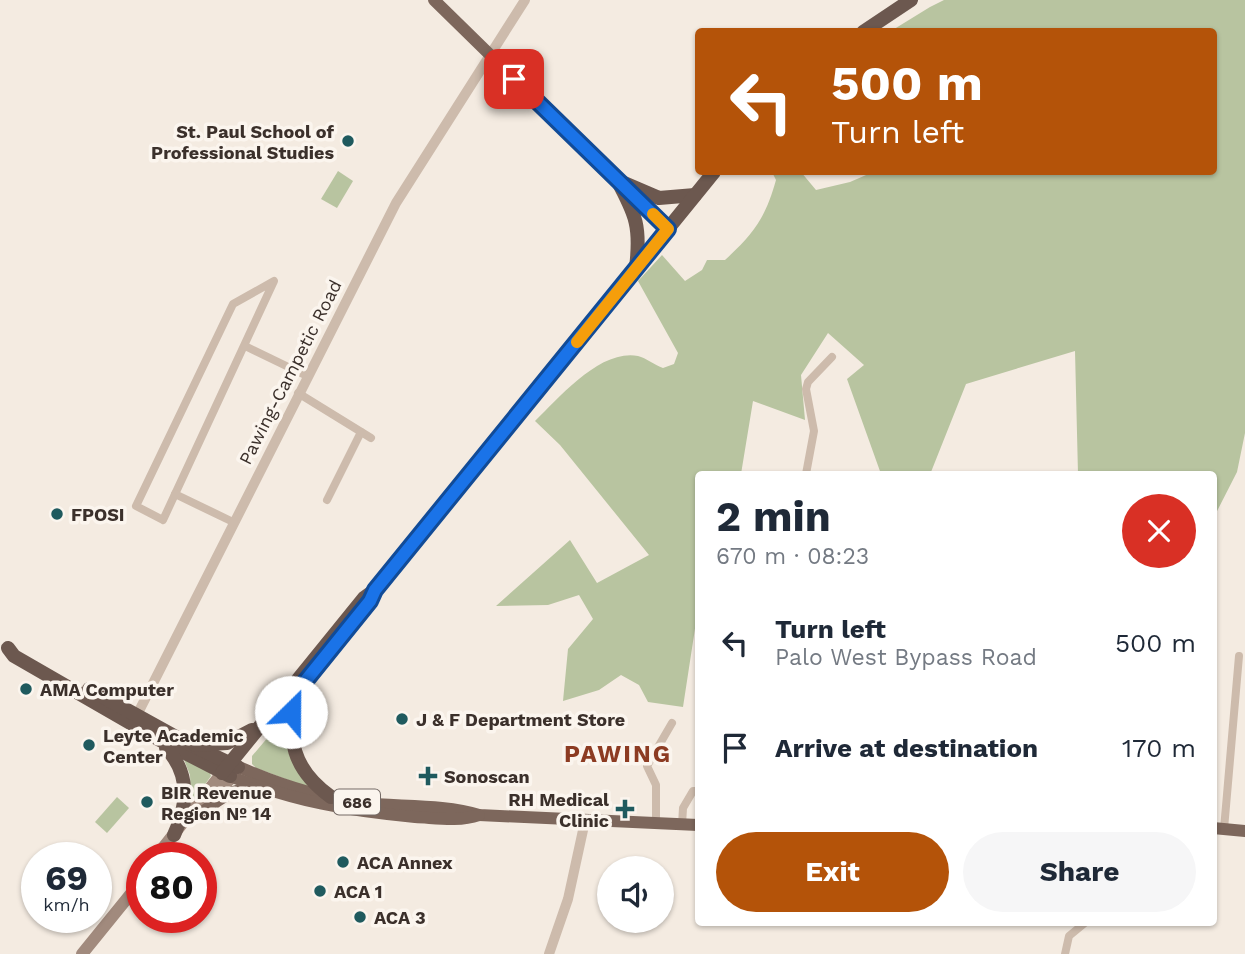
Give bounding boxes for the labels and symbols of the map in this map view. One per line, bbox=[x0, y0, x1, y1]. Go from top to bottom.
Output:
pin bbox=[484, 49, 544, 109]
place label: St. Paul School of Professional Studies bbox=[151, 121, 335, 163]
marker: St. Paul School of Professional Studies bbox=[340, 133, 356, 149]
street label: Pawing-Campetic Road bbox=[234, 276, 346, 468]
place label: FPOSI bbox=[71, 504, 125, 525]
marker: FPOSI bbox=[49, 506, 65, 522]
position arrow bbox=[254, 675, 328, 749]
place label: AMA Computer bbox=[40, 679, 174, 700]
marker: AMA Computer bbox=[18, 681, 34, 697]
place label: J & F Department Store bbox=[416, 709, 625, 730]
marker: J & F Department Store bbox=[394, 711, 410, 727]
place label: Leyte Academic Center bbox=[103, 725, 244, 767]
marker: Leyte Academic Center bbox=[81, 737, 97, 753]
district label: PAWING bbox=[564, 740, 672, 768]
marker: Sonoscan bbox=[418, 766, 438, 786]
place label: Sonoscan bbox=[444, 766, 530, 787]
place label: BIR Revenue Region № 14 bbox=[161, 782, 272, 824]
place label: RH Medical Clinic bbox=[508, 789, 609, 831]
road number: 686 bbox=[334, 790, 380, 814]
marker: BIR Revenue Region № 14 bbox=[139, 794, 155, 810]
marker: RH Medical Clinic bbox=[615, 799, 635, 819]
speed limit sign: 80 bbox=[126, 842, 217, 933]
place label: ACA Annex bbox=[357, 852, 453, 873]
marker: ACA Annex bbox=[335, 854, 351, 870]
place label: ACA 1 bbox=[334, 881, 383, 902]
marker: ACA 1 bbox=[312, 883, 328, 899]
place label: ACA 3 bbox=[374, 907, 426, 928]
marker: ACA 3 bbox=[352, 909, 368, 925]

